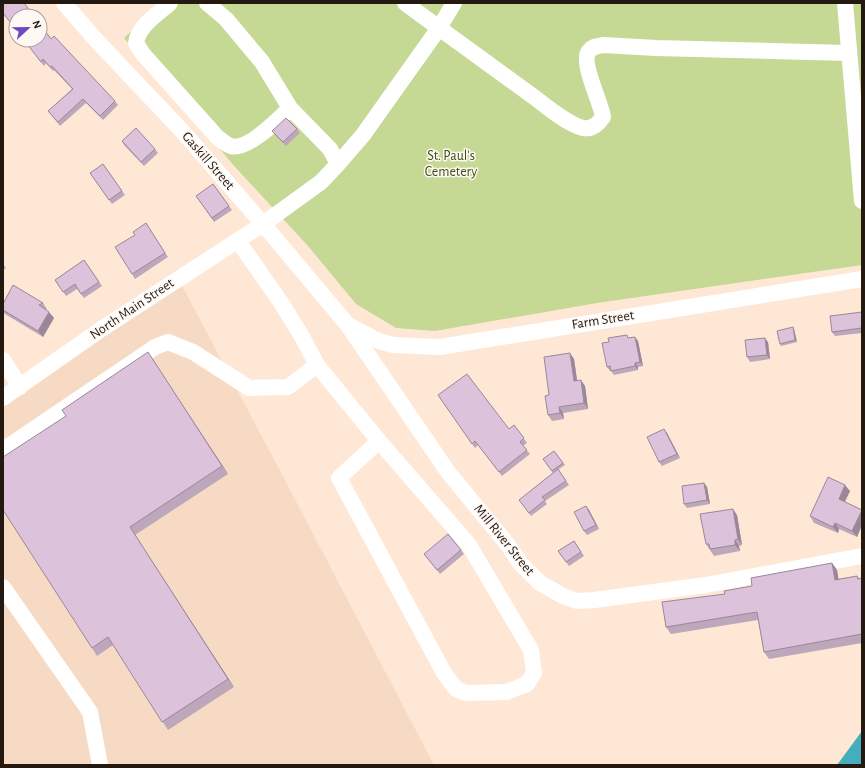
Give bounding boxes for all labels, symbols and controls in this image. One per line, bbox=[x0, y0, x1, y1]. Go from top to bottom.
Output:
north arrow bbox=[8, 8, 48, 48]
text: N bbox=[30, 19, 43, 30]
street label: Gaskill Street bbox=[179, 129, 237, 193]
park label: St. Paul's Cemetery bbox=[425, 149, 477, 179]
street label: North Main Street bbox=[88, 276, 177, 342]
street label: Farm Street bbox=[571, 308, 636, 332]
street label: Mill River Street bbox=[471, 502, 537, 579]

